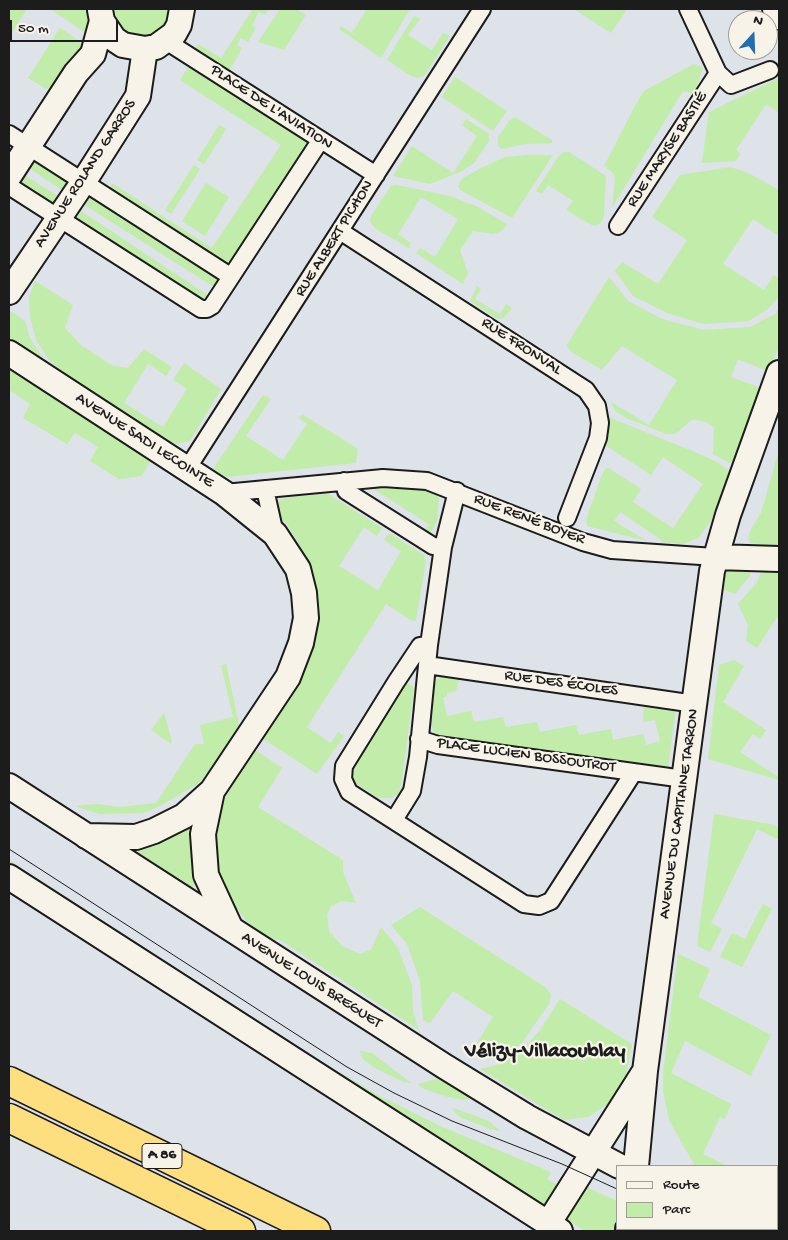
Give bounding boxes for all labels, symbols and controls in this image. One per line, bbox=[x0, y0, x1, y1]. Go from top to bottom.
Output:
scale bar bbox=[12, 10, 120, 42]
north arrow bbox=[728, 10, 778, 60]
text: N bbox=[751, 12, 765, 31]
text: 50 m bbox=[18, 20, 49, 38]
street label: PLACE DE L'AVIATION bbox=[206, 61, 336, 155]
street label: RUE MARYSE BASTIÉ bbox=[623, 89, 713, 211]
street label: AVENUE ROLAND GARROS bbox=[31, 96, 141, 252]
street label: RUE ALBERT PICHON bbox=[291, 177, 379, 301]
street label: RUE FRONVAL bbox=[477, 314, 565, 380]
street label: AVENUE SADI LECOINTE bbox=[71, 389, 217, 493]
street label: RUE RENÉ BOYER bbox=[471, 490, 587, 550]
street label: RUE DES ÉCOLES bbox=[503, 667, 619, 701]
street label: AVENUE DU CAPITAINE TARRON bbox=[656, 708, 704, 920]
street label: PLACE LUCIEN BOSSOUTROT bbox=[435, 734, 617, 778]
street label: AVENUE LOUIS BREGUET bbox=[237, 928, 385, 1034]
district label: Vélizy-Villacoublay bbox=[465, 1040, 625, 1066]
road number: A 86 bbox=[142, 1144, 182, 1168]
legend bbox=[616, 1165, 778, 1230]
text: Route bbox=[663, 1176, 700, 1194]
text: Parc bbox=[663, 1201, 690, 1219]

